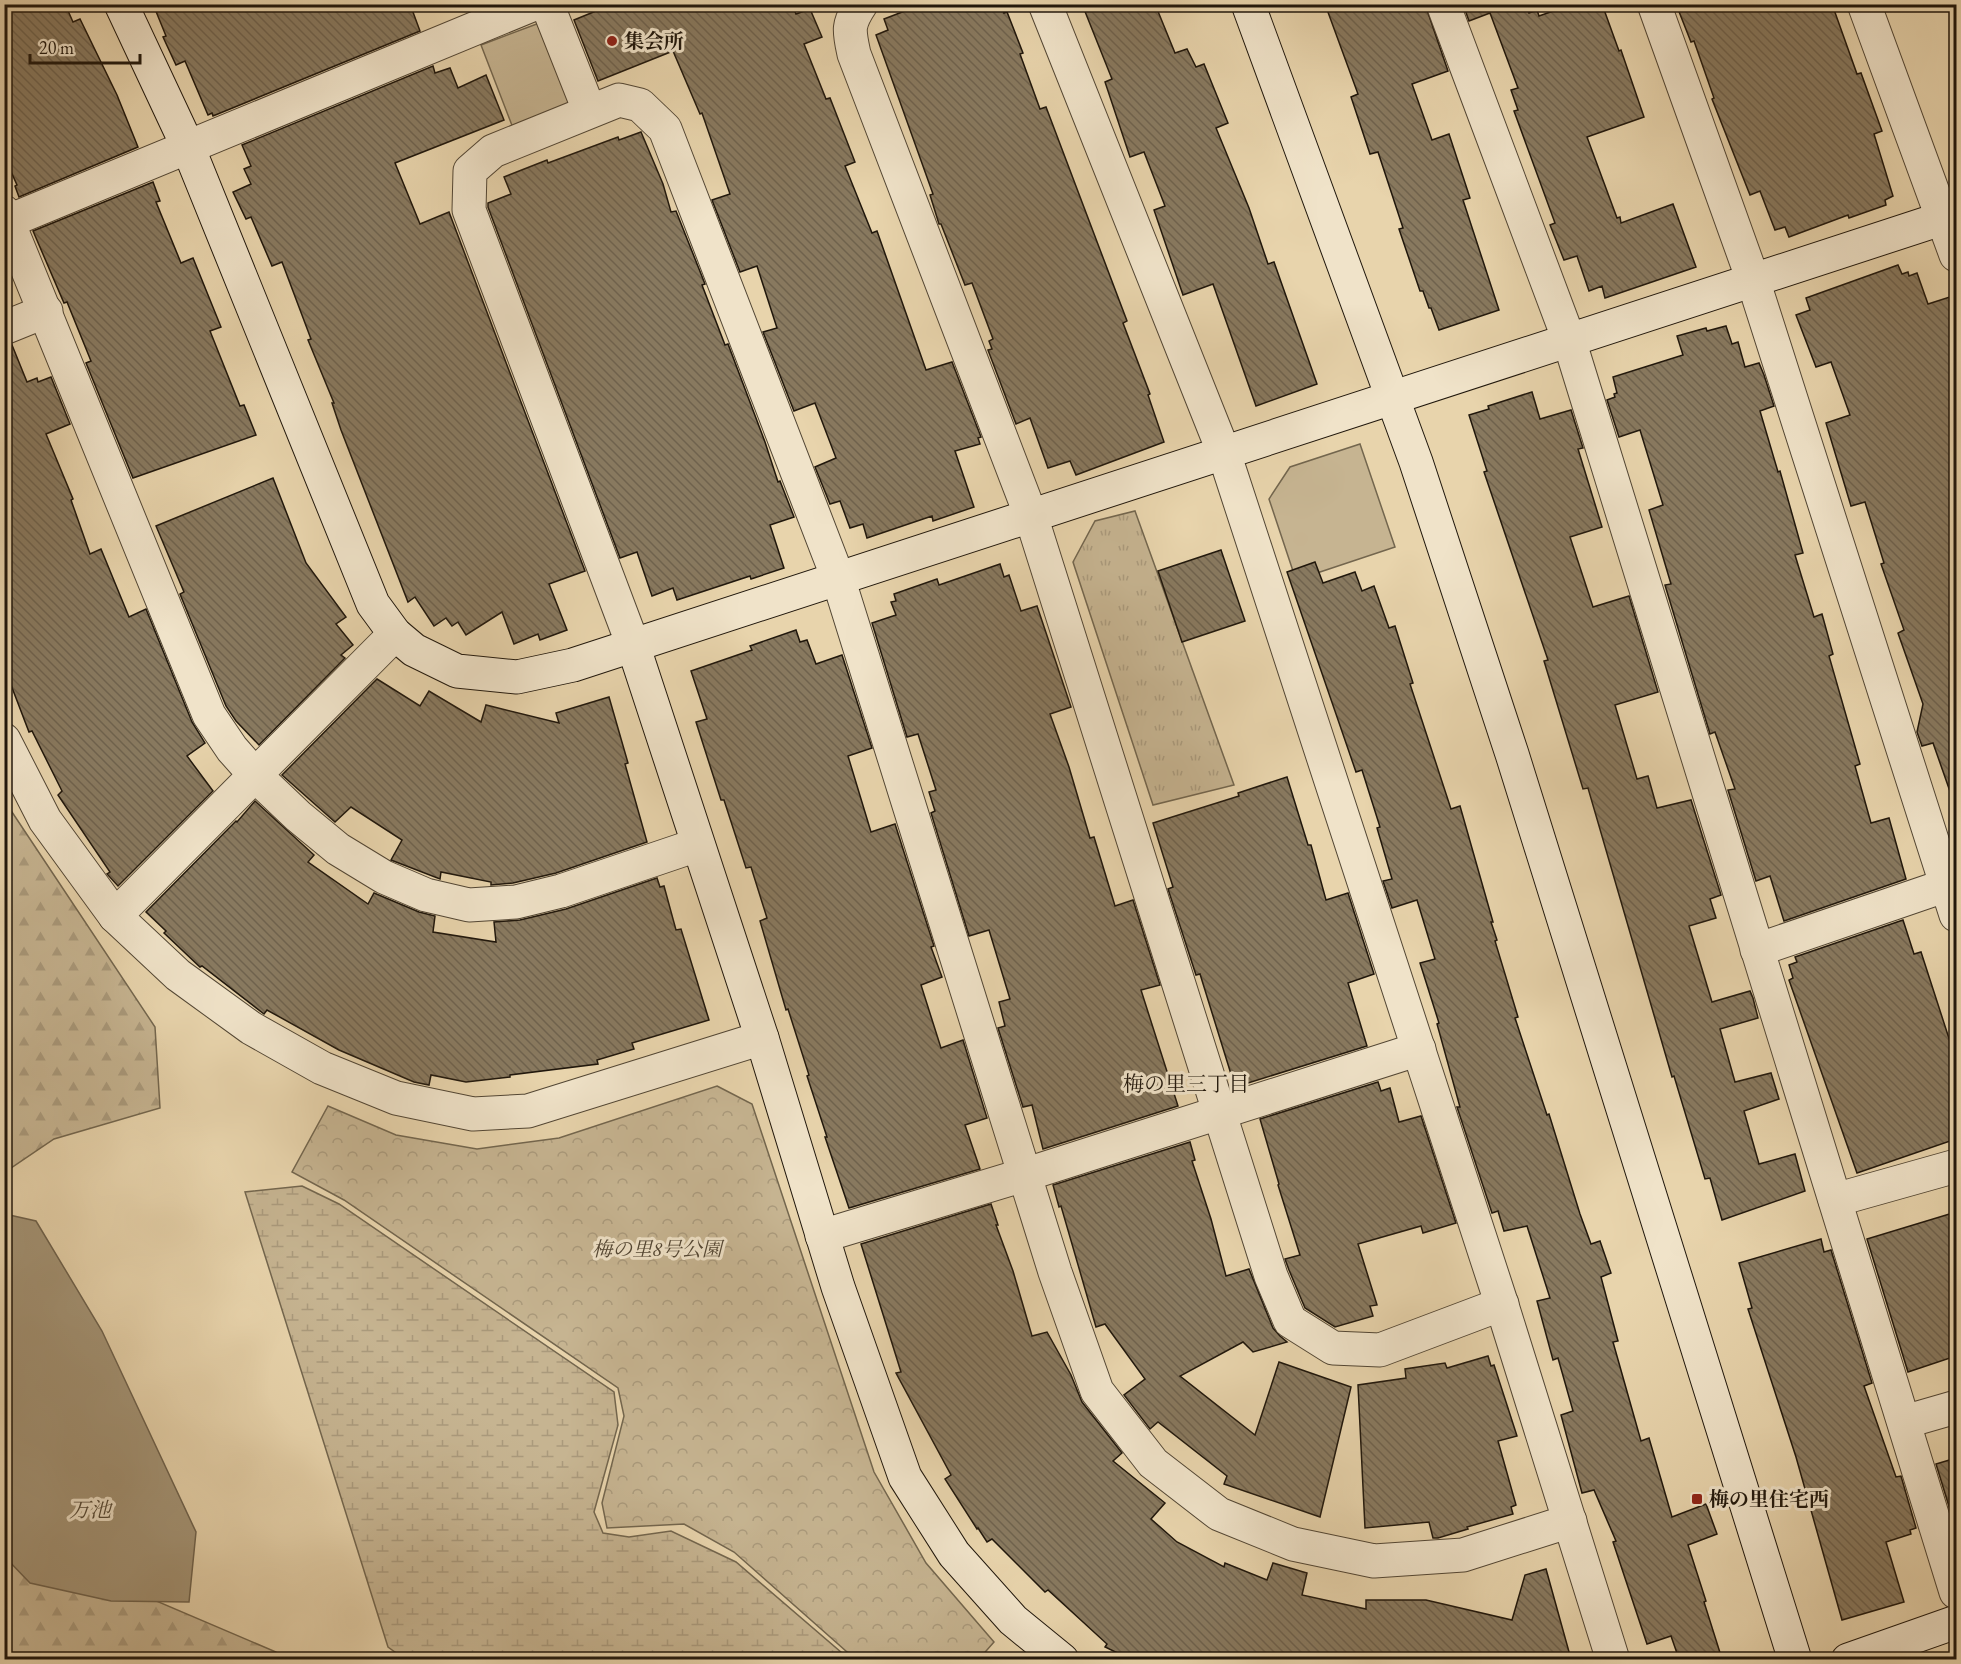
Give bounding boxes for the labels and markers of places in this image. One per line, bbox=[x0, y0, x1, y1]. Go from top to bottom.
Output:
place label: 集会所 bbox=[624, 28, 684, 54]
marker: 集会所 bbox=[605, 34, 619, 48]
place label: 梅の里住宅西 bbox=[1709, 1486, 1829, 1512]
marker: 梅の里住宅西 bbox=[1690, 1492, 1704, 1506]

